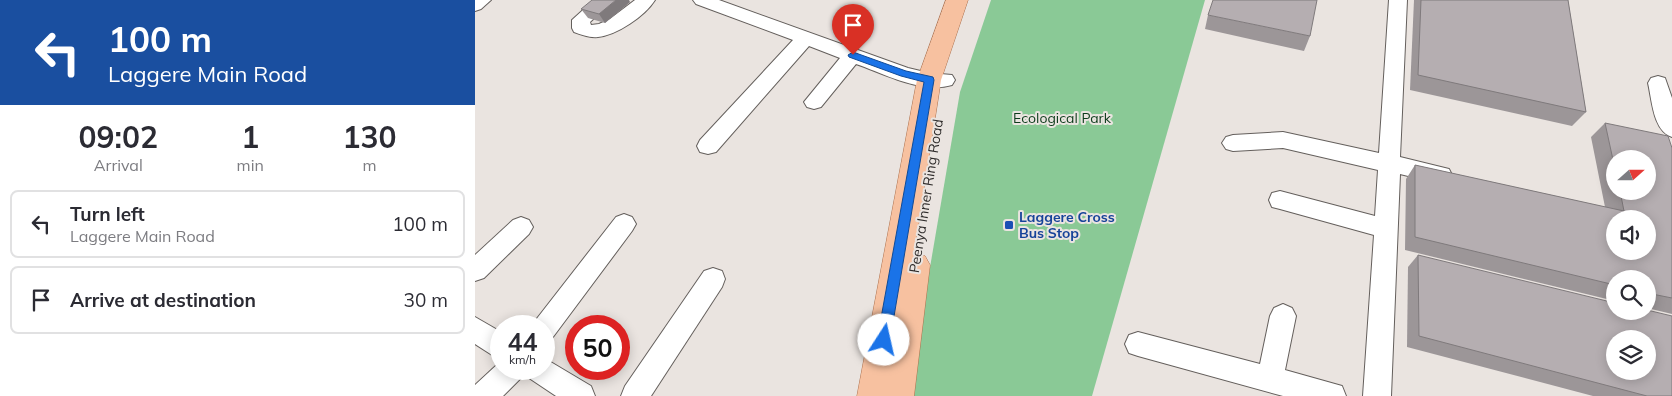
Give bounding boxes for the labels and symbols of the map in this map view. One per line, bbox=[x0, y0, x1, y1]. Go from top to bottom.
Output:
pin bbox=[832, 4, 874, 55]
park label: Ecological Park bbox=[1013, 109, 1112, 127]
street label: Peenya Inner Ring Road bbox=[905, 118, 947, 274]
north arrow bbox=[1606, 150, 1656, 200]
place label: Laggere Cross Bus Stop bbox=[1019, 208, 1115, 242]
marker: Laggere Cross Bus Stop bbox=[1003, 219, 1015, 231]
position arrow bbox=[857, 313, 909, 365]
speed limit sign: 50 bbox=[565, 315, 630, 380]

